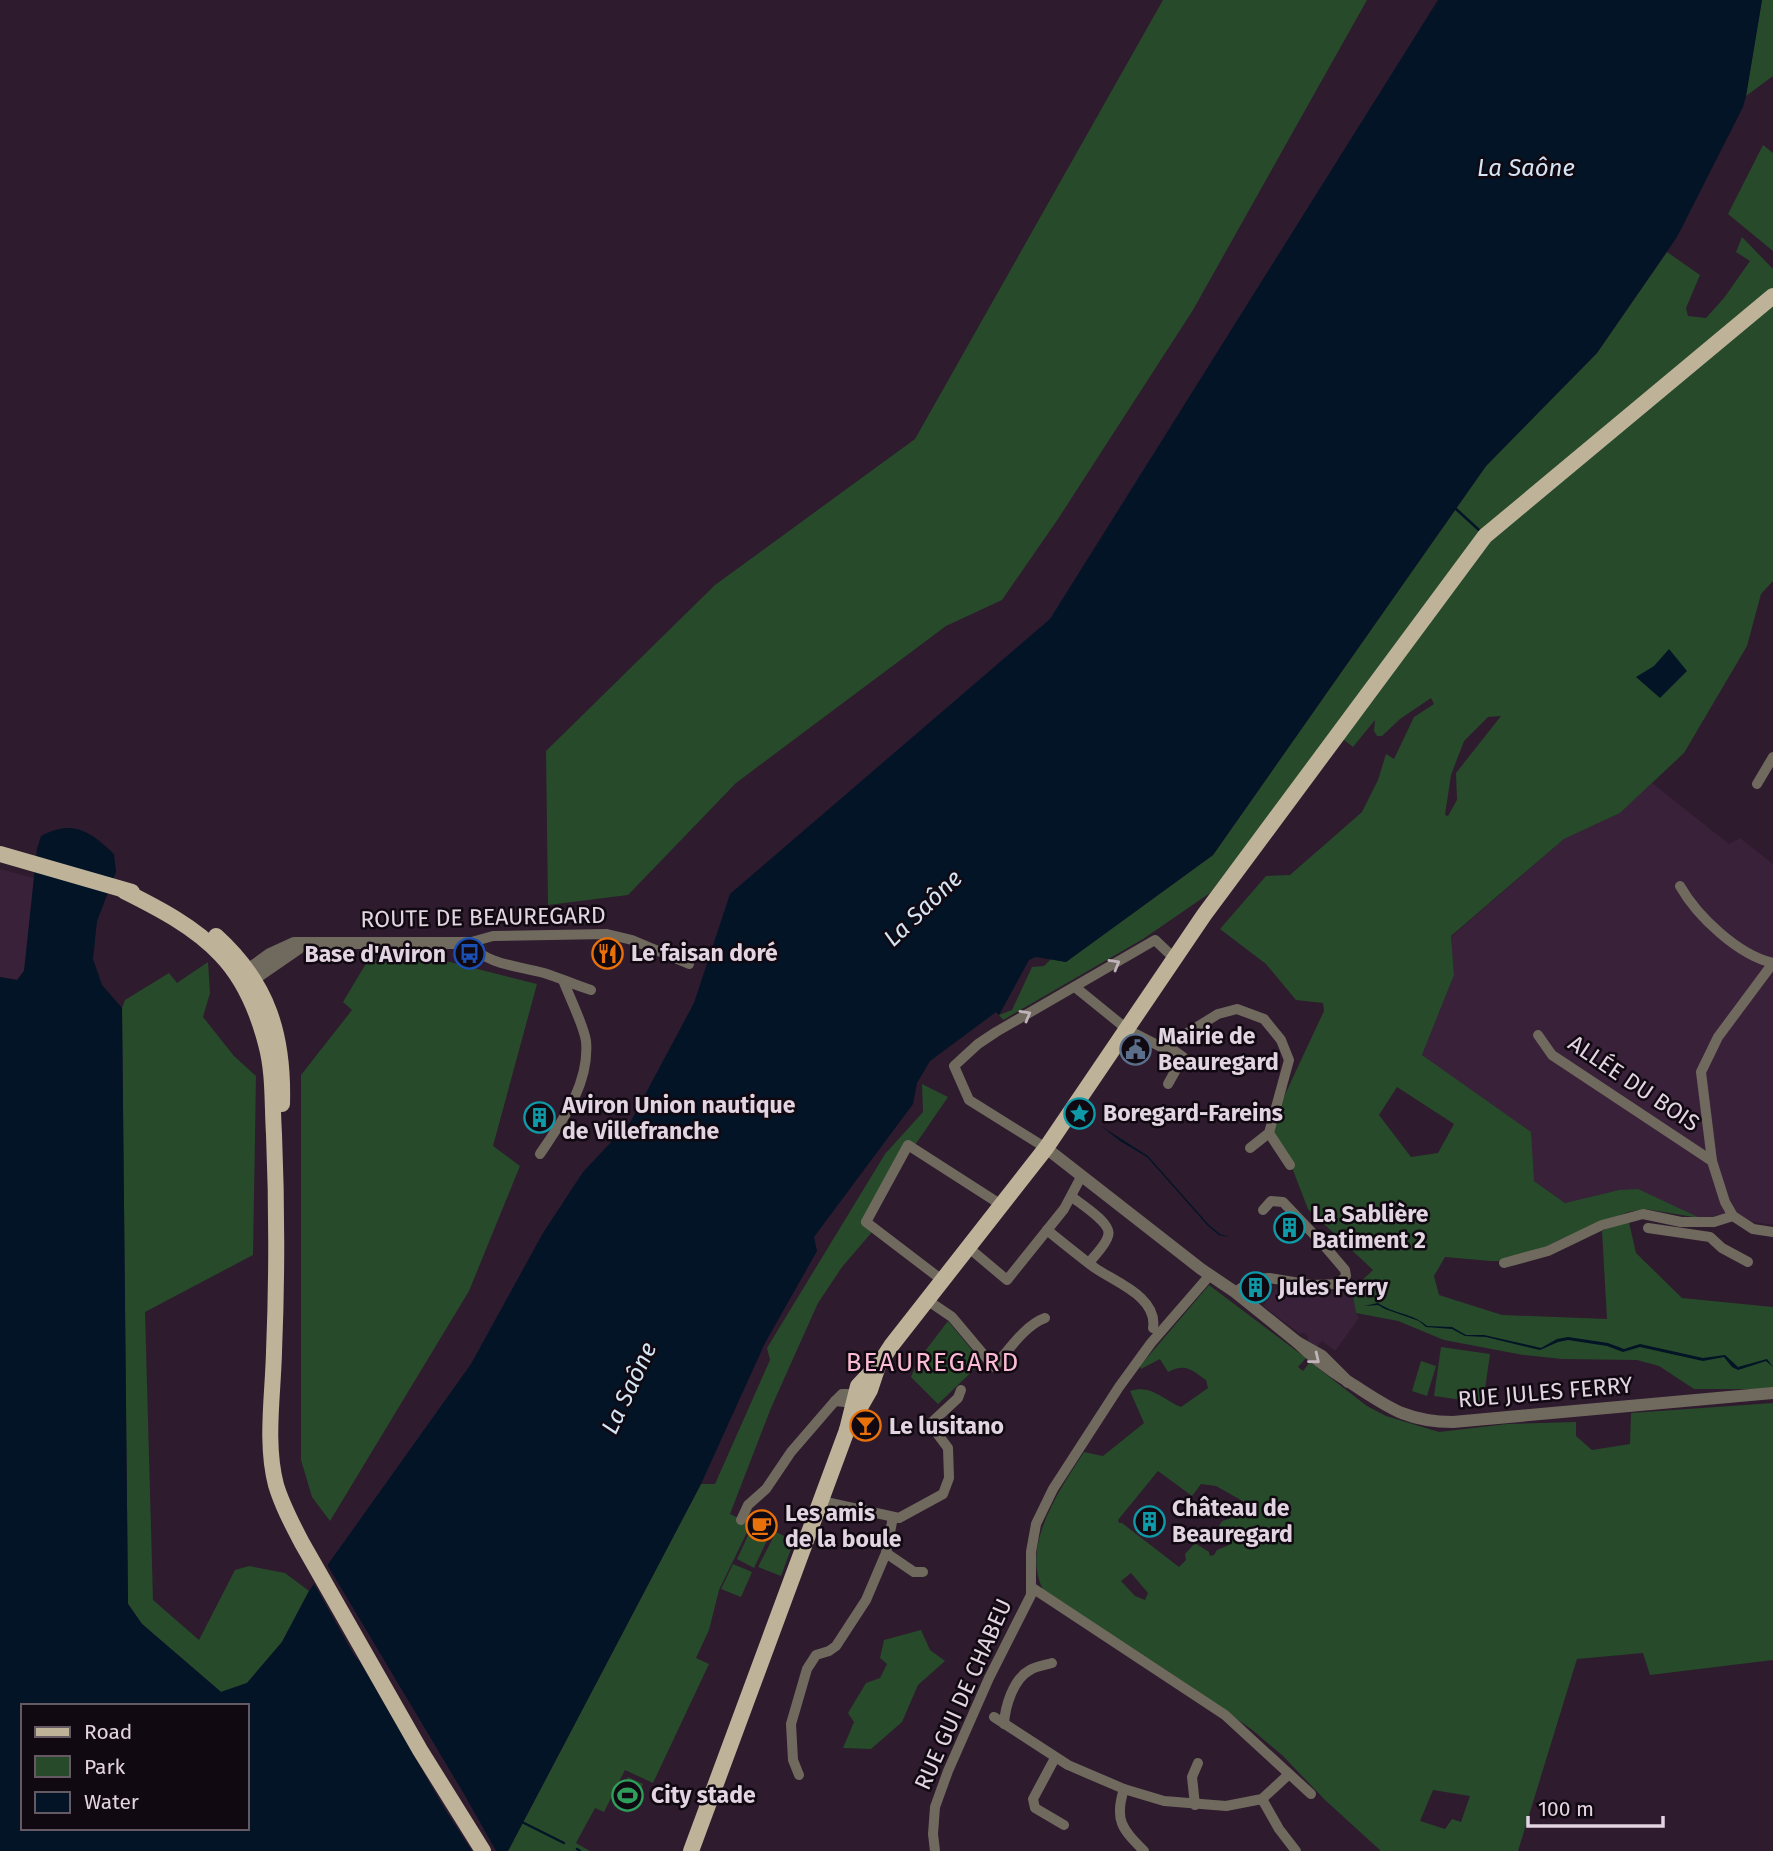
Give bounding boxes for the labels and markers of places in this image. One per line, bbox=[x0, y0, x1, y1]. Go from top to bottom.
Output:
restaurant icon: Le faisan doré bbox=[591, 936, 625, 970]
bus stop icon: Base d'Aviron bbox=[452, 937, 486, 971]
place label: Le faisan doré bbox=[631, 939, 778, 967]
place label: Base d'Aviron bbox=[305, 940, 446, 968]
place label: Mairie de Beauregard bbox=[1158, 1022, 1279, 1076]
public building icon: Mairie de Beauregard bbox=[1118, 1032, 1152, 1066]
place label: Aviron Union nautique de Villefranche bbox=[561, 1091, 796, 1145]
place icon: Boregard-Fareins bbox=[1063, 1096, 1097, 1130]
place label: Boregard-Fareins bbox=[1103, 1099, 1283, 1127]
building icon: Aviron Union nautique de Villefranche bbox=[522, 1101, 556, 1135]
place label: La Sablière Batiment 2 bbox=[1312, 1200, 1429, 1254]
building icon: La Sablière Batiment 2 bbox=[1272, 1210, 1306, 1244]
building icon: Jules Ferry bbox=[1238, 1270, 1272, 1304]
place label: Jules Ferry bbox=[1277, 1273, 1389, 1301]
bar icon: Le lusitano bbox=[849, 1409, 883, 1443]
place label: Le lusitano bbox=[889, 1412, 1004, 1440]
place label: Château de Beauregard bbox=[1172, 1494, 1293, 1548]
place label: Les amis de la boule bbox=[785, 1499, 902, 1553]
building icon: Château de Beauregard bbox=[1132, 1504, 1166, 1538]
cafe icon: Les amis de la boule bbox=[745, 1509, 779, 1543]
sports icon: City stade bbox=[611, 1778, 645, 1812]
place label: City stade bbox=[651, 1781, 756, 1809]

